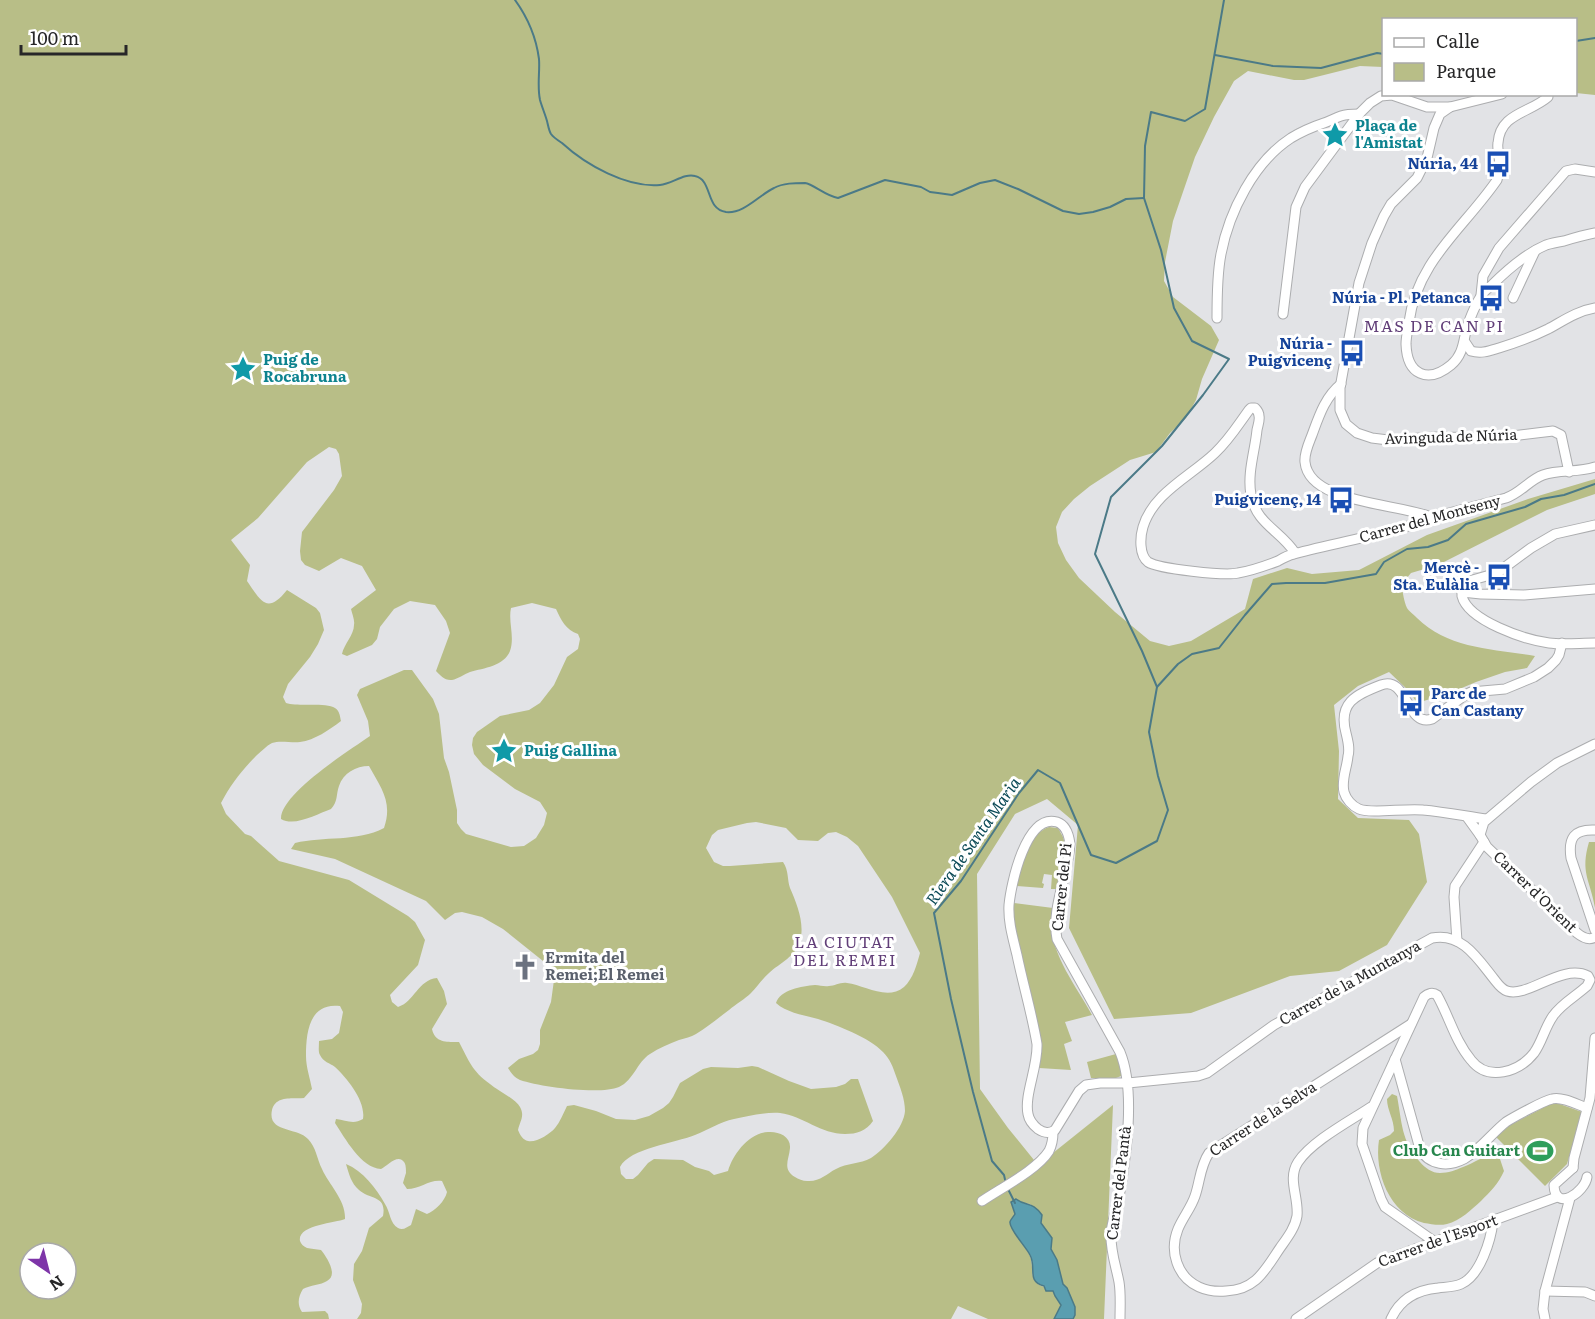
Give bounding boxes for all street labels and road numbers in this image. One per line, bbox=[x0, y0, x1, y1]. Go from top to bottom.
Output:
street label: Avinguda de Núria bbox=[1384, 422, 1519, 449]
street label: Carrer del Montseny bbox=[1356, 488, 1503, 547]
street label: Carrer del Pi bbox=[1044, 842, 1077, 932]
street label: Carrer d'Orient bbox=[1489, 845, 1583, 937]
street label: Carrer de la Muntanya bbox=[1274, 933, 1425, 1030]
street label: Carrer de la Selva bbox=[1204, 1074, 1321, 1161]
street label: Carrer del Pantà bbox=[1099, 1123, 1136, 1241]
street label: Carrer de l'Esport bbox=[1374, 1207, 1501, 1272]

